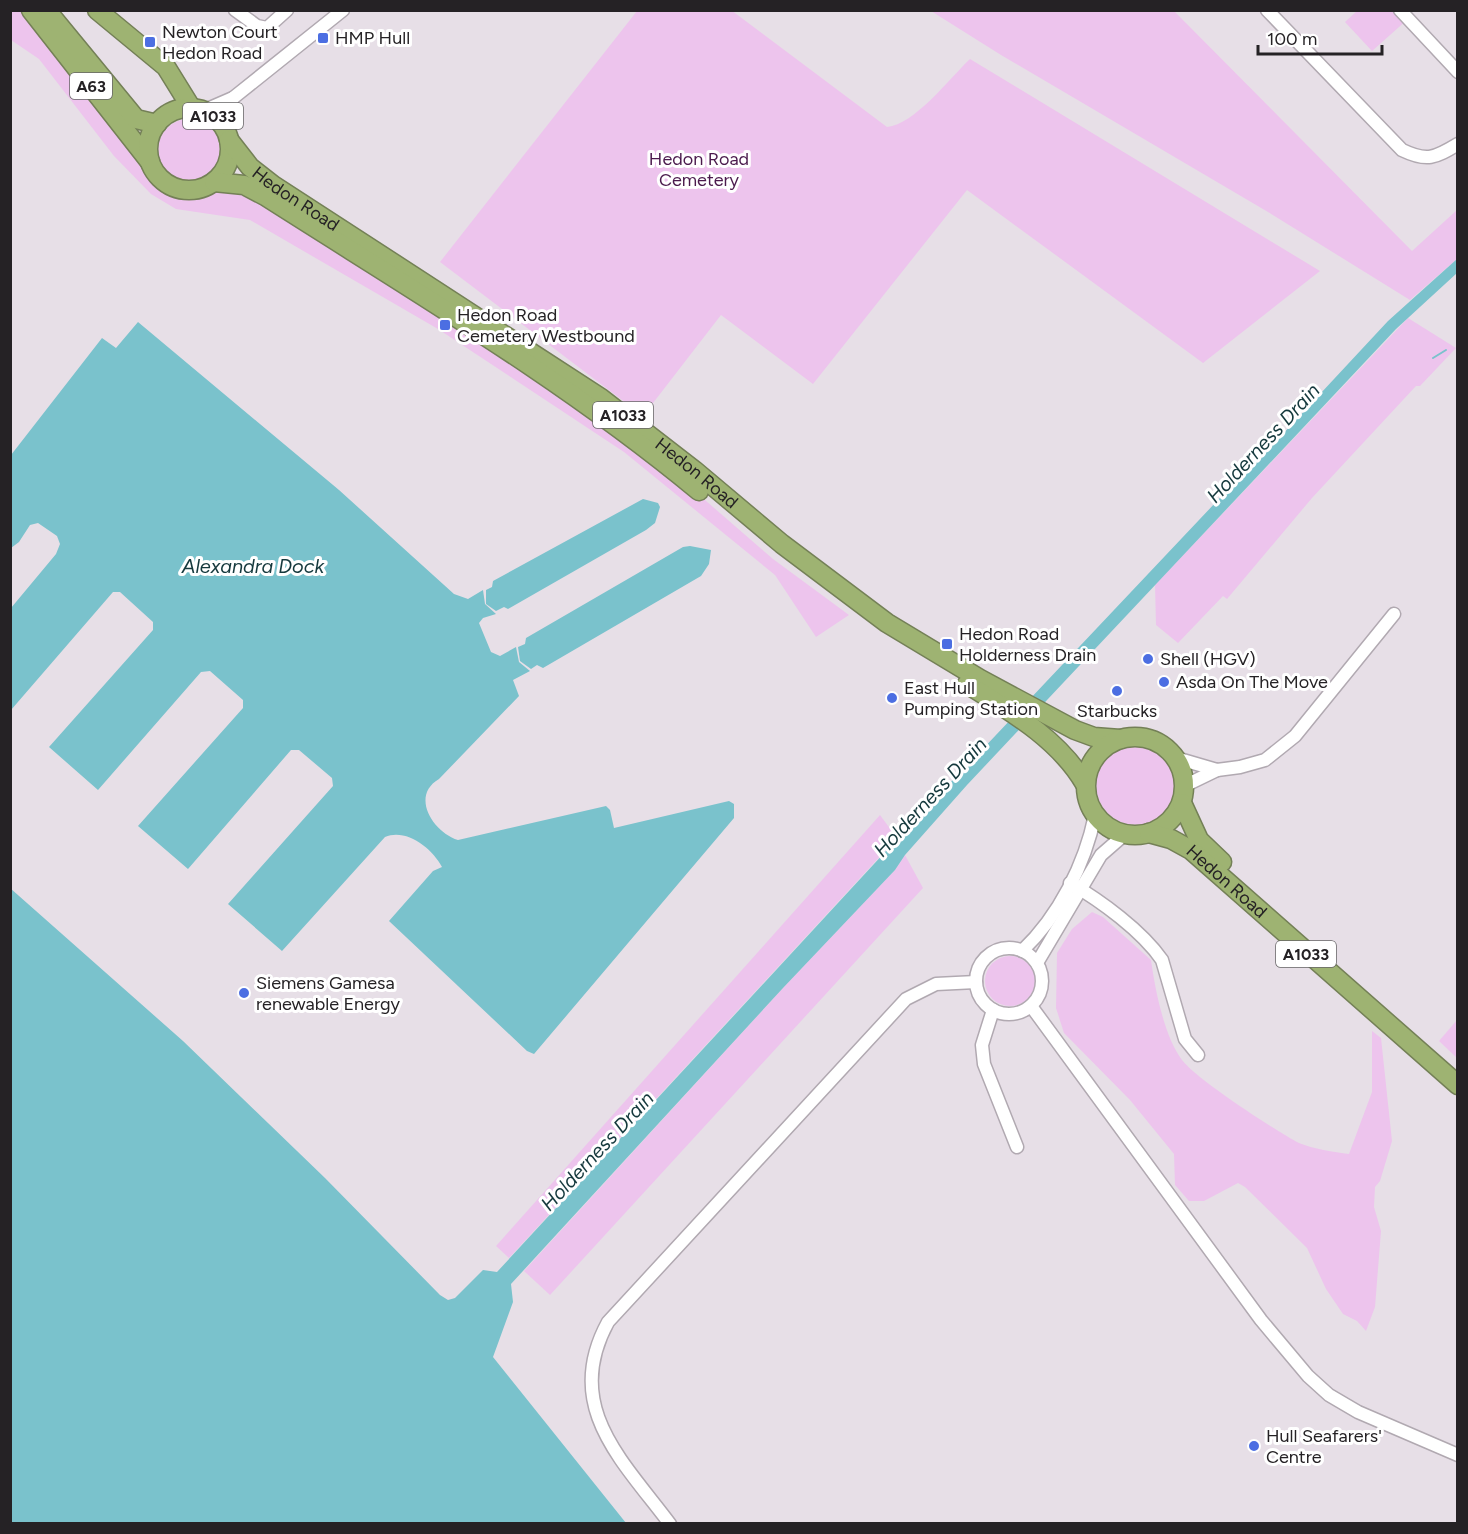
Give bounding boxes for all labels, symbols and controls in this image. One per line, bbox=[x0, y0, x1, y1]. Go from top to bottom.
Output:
scale bar bbox=[1258, 18, 1382, 56]
place label: Newton Court Hedon Road bbox=[162, 21, 278, 64]
place label: HMP Hull bbox=[335, 27, 410, 49]
text: 100 m bbox=[1267, 28, 1317, 50]
marker: HMP Hull bbox=[316, 31, 330, 45]
marker: Newton Court Hedon Road bbox=[143, 35, 157, 49]
road number: A63 bbox=[70, 73, 112, 99]
road number: A1033 bbox=[183, 103, 243, 129]
park label: Hedon Road Cemetery bbox=[649, 148, 749, 191]
street label: Hedon Road bbox=[248, 162, 343, 236]
place label: Hedon Road Cemetery Westbound bbox=[457, 304, 635, 347]
marker: Hedon Road Cemetery Westbound bbox=[438, 318, 452, 332]
water label: Holderness Drain bbox=[1202, 378, 1324, 508]
road number: A1033 bbox=[593, 402, 653, 428]
street label: Hedon Road bbox=[651, 433, 742, 513]
water label: Alexandra Dock bbox=[181, 554, 326, 578]
place label: Hedon Road Holderness Drain bbox=[959, 623, 1096, 666]
marker: Hedon Road Holderness Drain bbox=[940, 637, 954, 651]
place label: Shell (HGV) bbox=[1160, 648, 1256, 670]
marker: Shell (HGV) bbox=[1141, 652, 1155, 666]
place label: Asda On The Move bbox=[1176, 671, 1328, 693]
marker: Asda On The Move bbox=[1157, 675, 1171, 689]
place label: East Hull Pumping Station bbox=[904, 677, 1038, 720]
marker: Starbucks bbox=[1110, 684, 1124, 698]
marker: East Hull Pumping Station bbox=[885, 691, 899, 705]
place label: Starbucks bbox=[1077, 700, 1157, 722]
water label: Holderness Drain bbox=[869, 732, 991, 862]
street label: Hedon Road bbox=[1182, 840, 1271, 923]
road number: A1033 bbox=[1276, 941, 1336, 967]
place label: Siemens Gamesa renewable Energy bbox=[256, 972, 401, 1015]
marker: Siemens Gamesa renewable Energy bbox=[237, 986, 251, 1000]
water label: Holderness Drain bbox=[536, 1086, 658, 1216]
place label: Hull Seafarers' Centre bbox=[1266, 1425, 1382, 1468]
marker: Hull Seafarers' Centre bbox=[1247, 1439, 1261, 1453]

